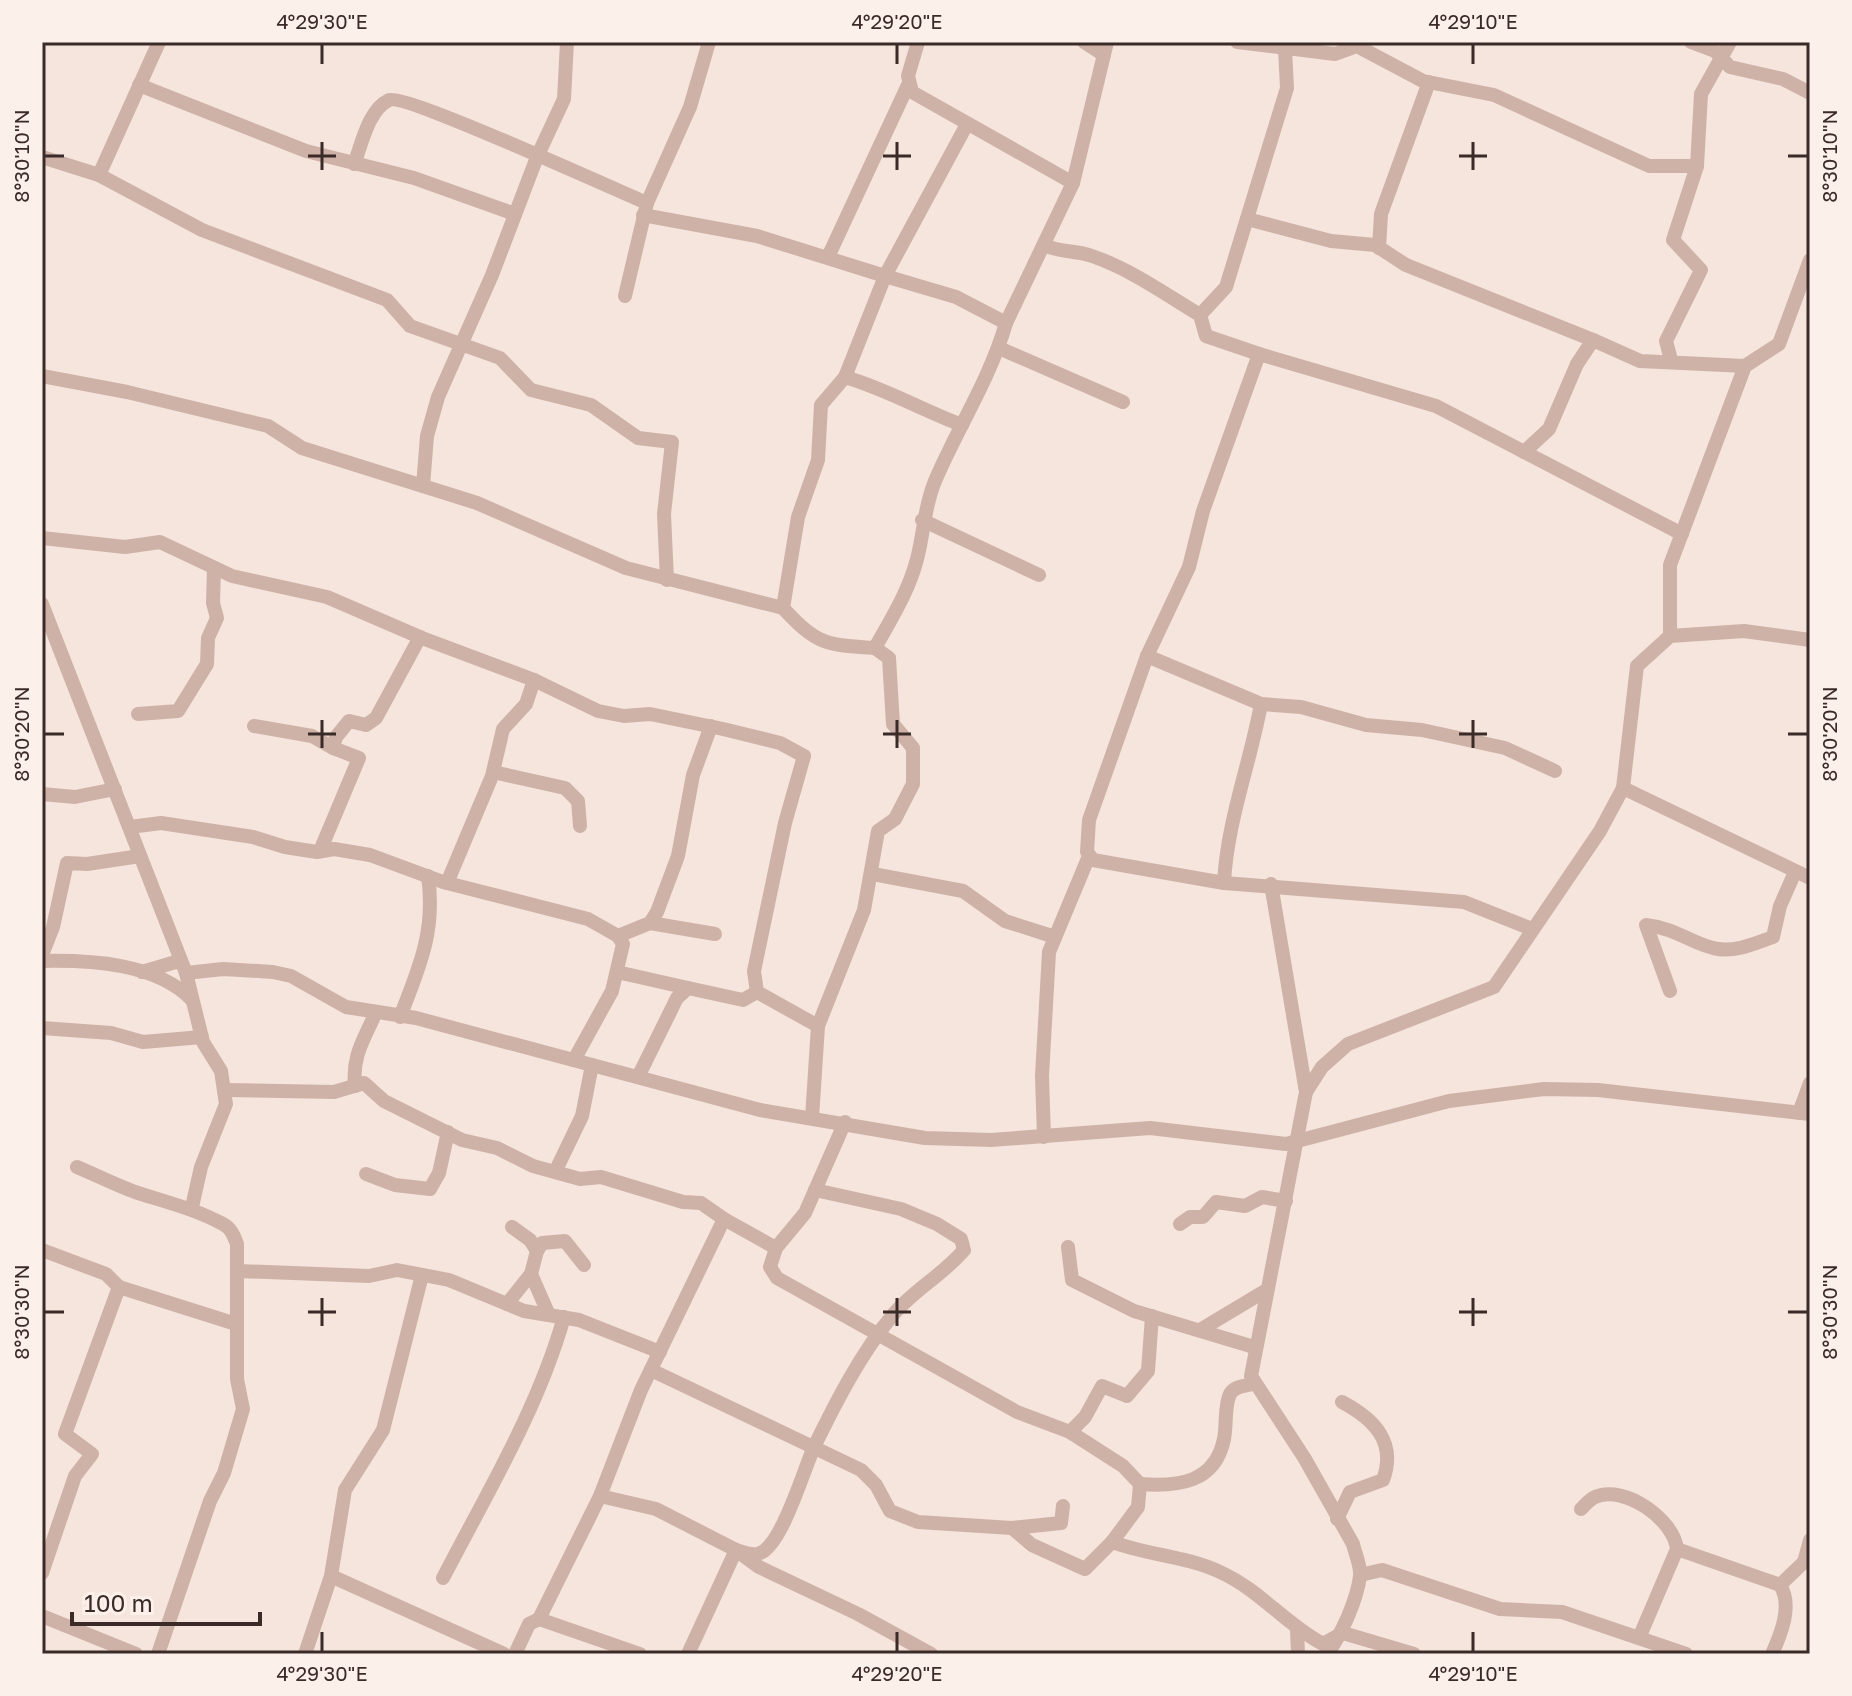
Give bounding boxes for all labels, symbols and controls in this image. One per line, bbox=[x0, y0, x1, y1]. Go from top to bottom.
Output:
text: 4°29'30"E bbox=[276, 9, 368, 33]
text: 4°29'20"E bbox=[851, 9, 943, 33]
text: 4°29'10"E bbox=[1428, 9, 1518, 33]
text: 8°30'10"N bbox=[9, 109, 33, 203]
text: 8°30'10"N bbox=[1817, 109, 1841, 203]
text: 8°30'20"N bbox=[9, 686, 33, 782]
text: 8°30'20"N bbox=[1817, 686, 1841, 782]
text: 8°30'30"N bbox=[9, 1264, 33, 1360]
text: 8°30'30"N bbox=[1817, 1264, 1841, 1360]
scale bar bbox=[72, 1576, 260, 1626]
text: 100 m bbox=[84, 1588, 153, 1617]
text: 4°29'30"E bbox=[276, 1661, 368, 1685]
text: 4°29'20"E bbox=[851, 1661, 943, 1685]
text: 4°29'10"E bbox=[1428, 1661, 1518, 1685]

